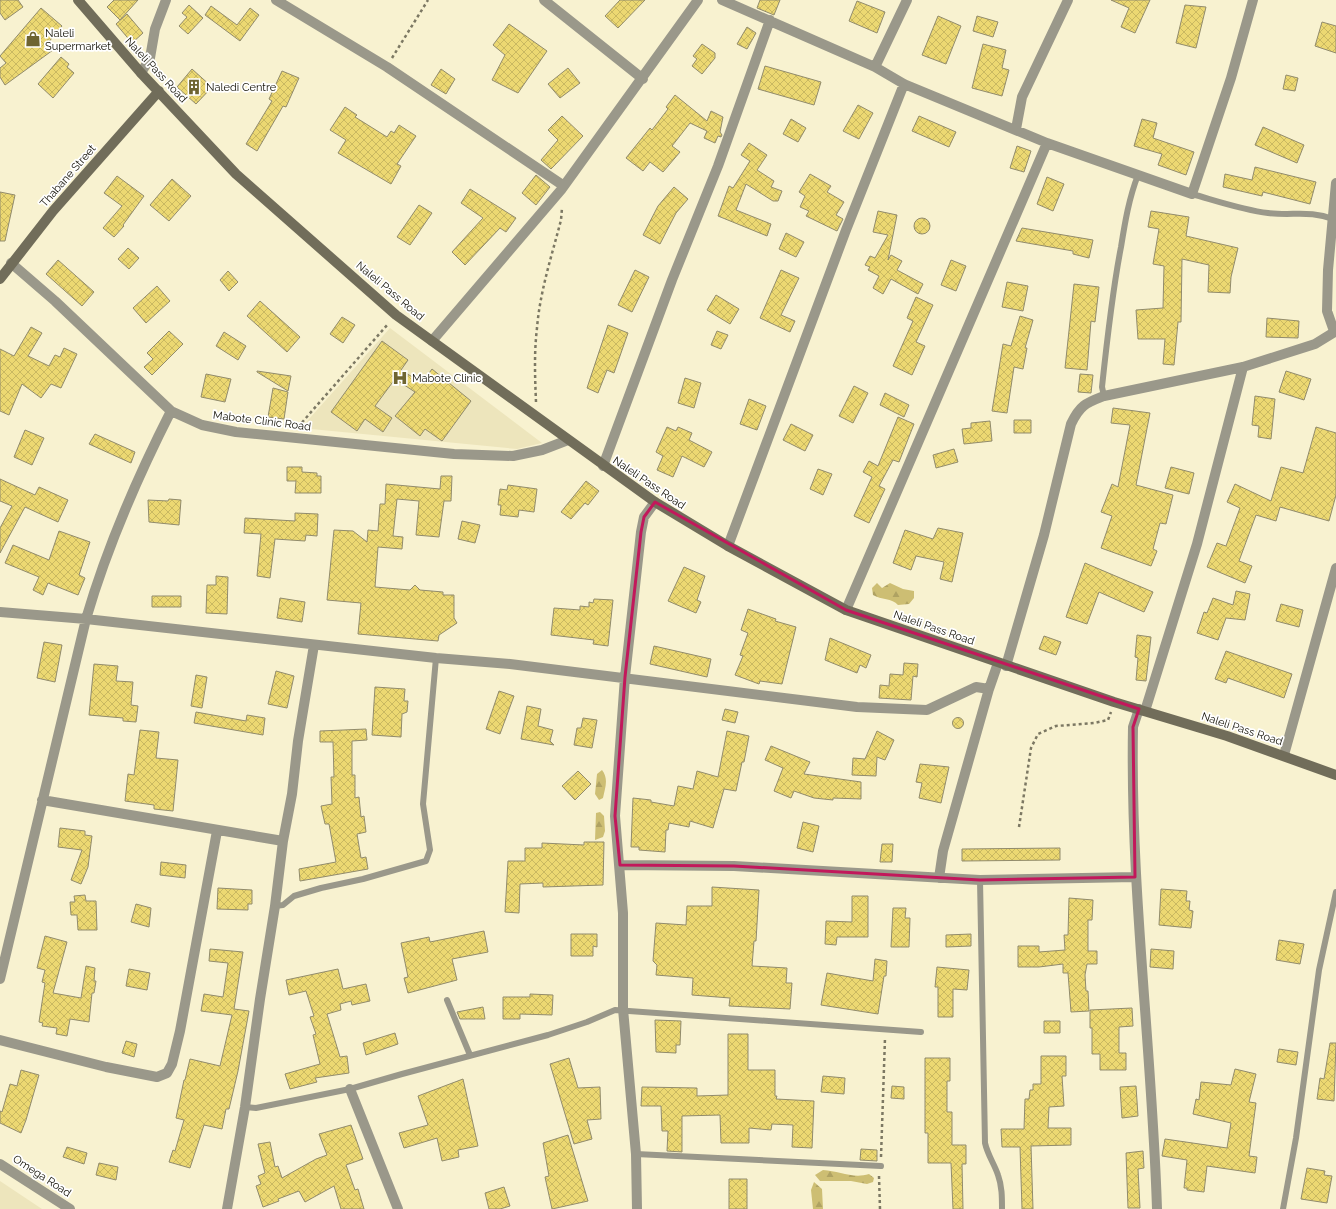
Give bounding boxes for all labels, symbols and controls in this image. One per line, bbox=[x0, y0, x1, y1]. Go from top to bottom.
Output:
place label: Naleli Supermarket bbox=[45, 27, 111, 53]
shop icon: Naleli Supermarket bbox=[24, 30, 42, 48]
street label: Naleli Pass Road bbox=[122, 35, 190, 106]
building icon: Naledi Centre bbox=[185, 78, 203, 96]
place label: Naledi Centre bbox=[206, 81, 277, 94]
street label: Thabane Street bbox=[37, 142, 99, 210]
street label: Naleli Pass Road bbox=[353, 259, 427, 323]
hospital icon: Mabote Clinic bbox=[391, 369, 409, 387]
place label: Mabote Clinic bbox=[412, 372, 481, 385]
street label: Mabote Clinic Road bbox=[212, 409, 312, 433]
street label: Naleli Pass Road bbox=[610, 454, 688, 512]
street label: Naleli Pass Road bbox=[892, 608, 976, 648]
street label: Naleli Pass Road bbox=[1200, 710, 1284, 748]
street label: Omega Road bbox=[10, 1152, 74, 1200]

